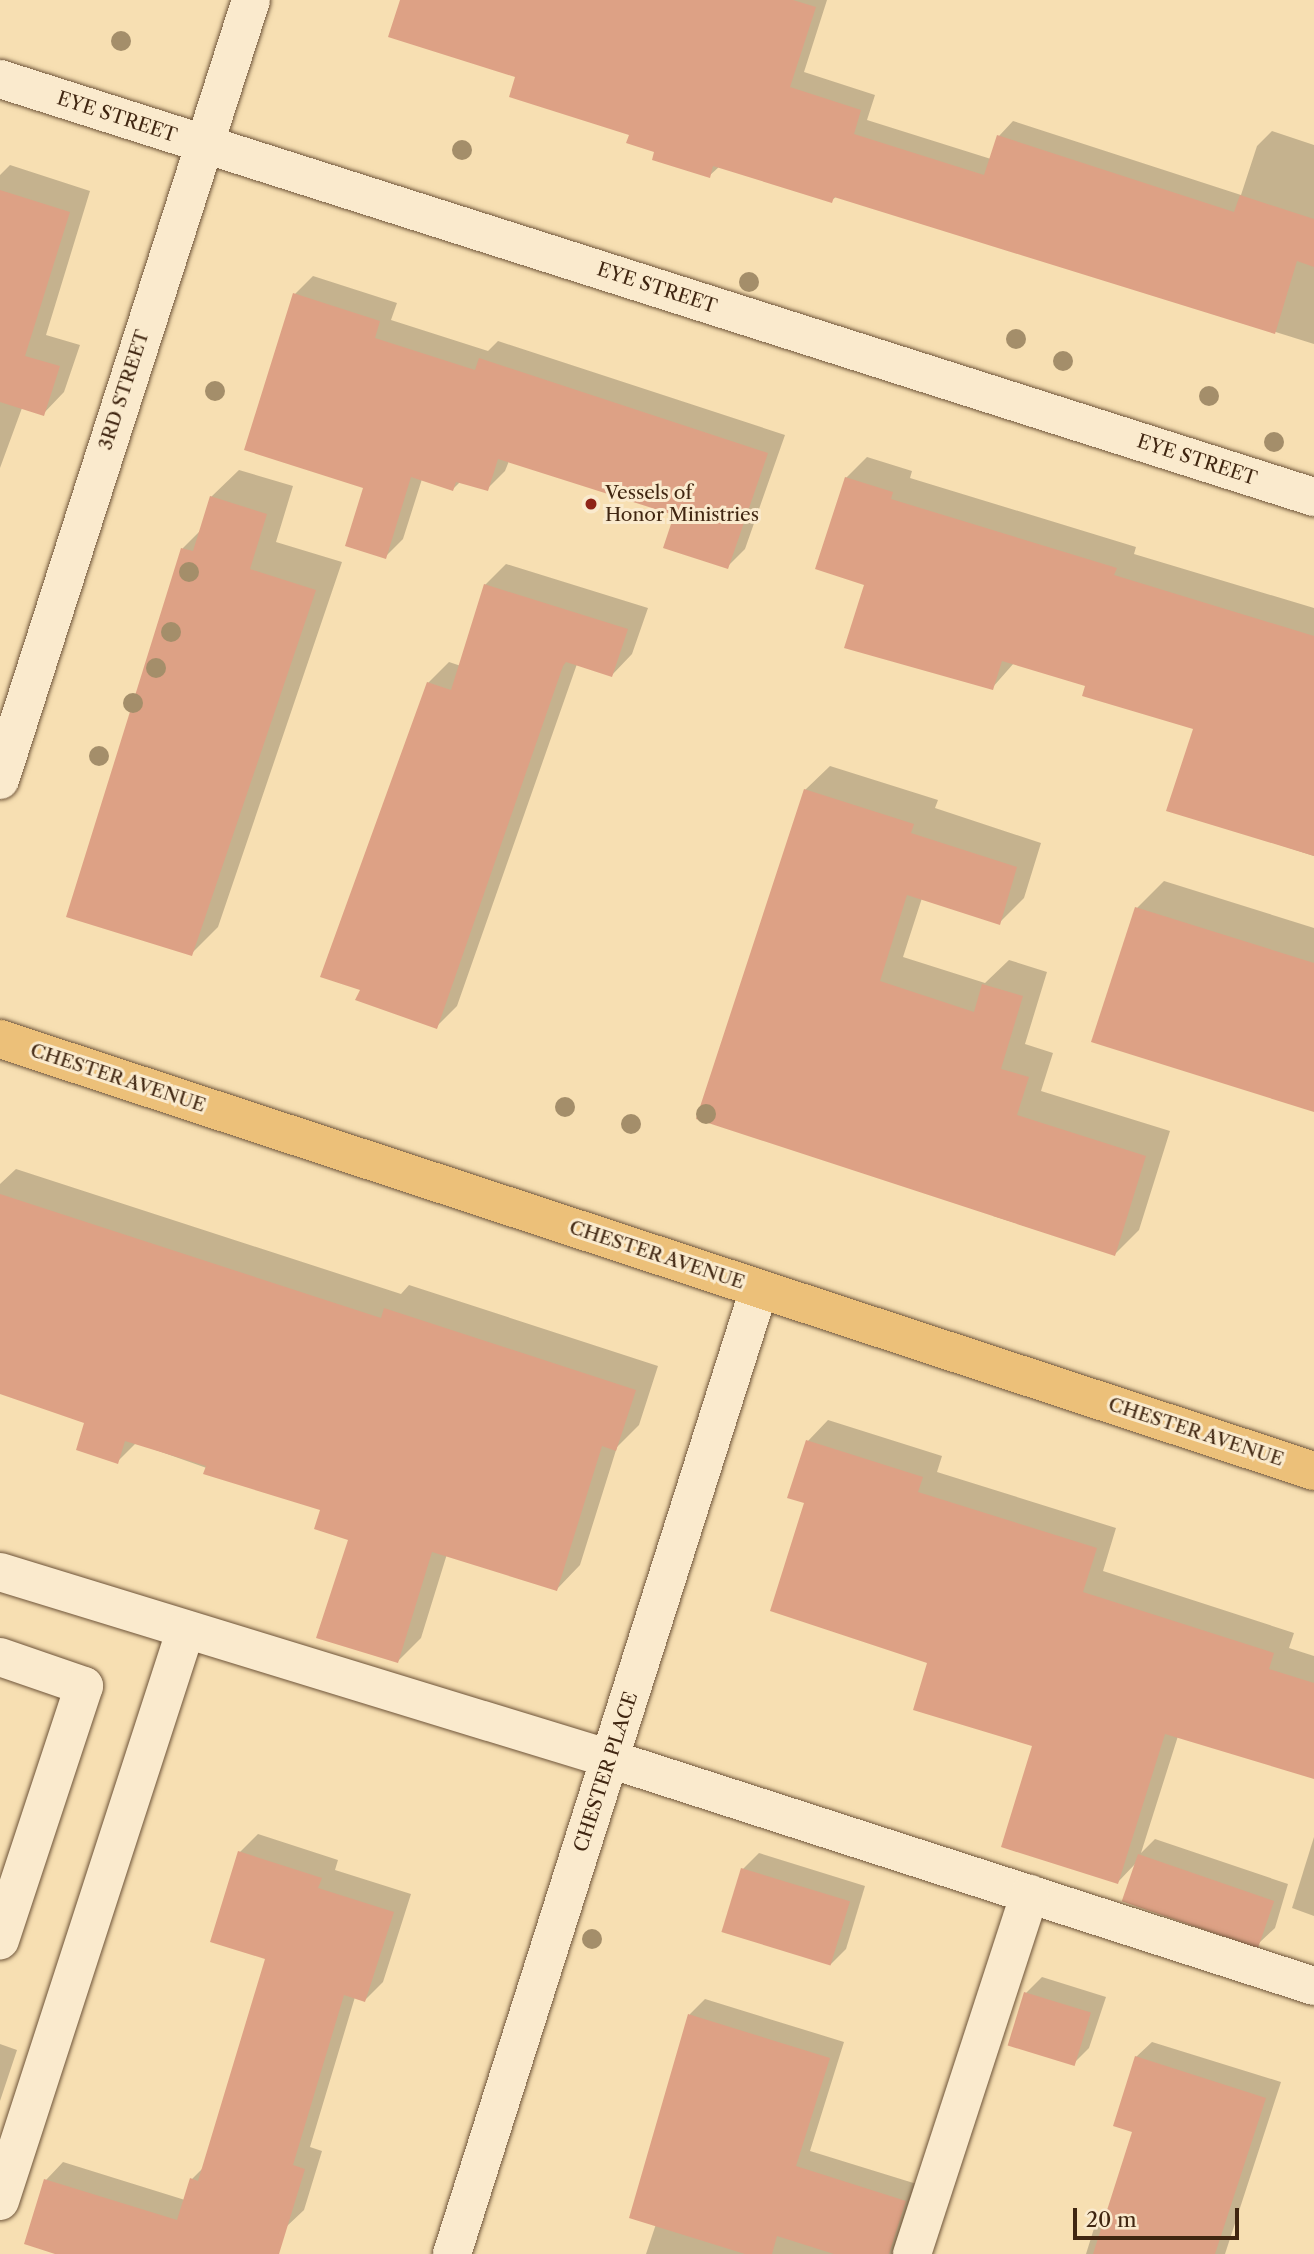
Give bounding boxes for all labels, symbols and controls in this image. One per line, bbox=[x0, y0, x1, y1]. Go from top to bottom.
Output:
street label: EYE STREET bbox=[54, 87, 180, 147]
street label: EYE STREET bbox=[594, 258, 720, 318]
street label: 3RD STREET bbox=[94, 327, 154, 453]
street label: EYE STREET bbox=[1134, 430, 1260, 490]
place label: Vessels of Honor Ministries bbox=[605, 482, 759, 526]
marker: Vessels of Honor Ministries bbox=[583, 496, 599, 512]
street label: CHESTER AVENUE bbox=[27, 1039, 209, 1117]
street label: CHESTER AVENUE bbox=[566, 1216, 748, 1294]
street label: CHESTER AVENUE bbox=[1105, 1393, 1287, 1471]
street label: CHESTER PLACE bbox=[569, 1689, 643, 1855]
scale bar bbox=[1076, 2194, 1242, 2238]
text: 20 m bbox=[1086, 2207, 1137, 2232]

